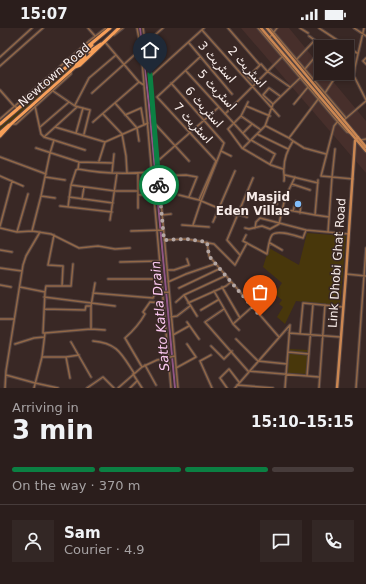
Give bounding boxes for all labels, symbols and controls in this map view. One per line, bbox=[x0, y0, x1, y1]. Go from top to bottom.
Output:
text: 15:07 bbox=[20, 5, 68, 23]
pin bbox=[133, 33, 167, 74]
street label: اسٹریٹ 3 bbox=[194, 38, 239, 86]
icon: home bbox=[139, 39, 161, 61]
street label: Newtown Road bbox=[16, 40, 92, 110]
map controls bbox=[314, 40, 354, 80]
button: layers bbox=[314, 40, 354, 80]
street label: اسٹریٹ 2 bbox=[224, 44, 269, 91]
street label: اسٹریٹ 5 bbox=[194, 67, 239, 114]
street label: اسٹریٹ 6 bbox=[181, 84, 226, 131]
street label: اسٹریٹ 7 bbox=[170, 100, 215, 147]
courier bbox=[139, 165, 179, 205]
icon: bike bbox=[148, 174, 170, 196]
place label: Masjid Eden Villas bbox=[216, 190, 290, 218]
street label: Link Dhobi Ghat Road bbox=[325, 198, 349, 328]
marker: Masjid Eden Villas bbox=[293, 199, 303, 209]
water label: Satto Katla Drain bbox=[148, 260, 172, 372]
pin bbox=[243, 275, 277, 316]
icon: bag bbox=[249, 281, 271, 303]
text: Arriving in bbox=[12, 400, 79, 415]
text: 15:10–15:15 bbox=[251, 413, 354, 431]
text: 3 min bbox=[12, 415, 94, 445]
text: On the way · 370 m bbox=[12, 478, 140, 493]
button: person bbox=[12, 520, 54, 562]
button: chat bbox=[260, 520, 302, 562]
button: phone bbox=[312, 520, 354, 562]
text: Sam bbox=[64, 524, 101, 542]
text: Courier · 4.9 bbox=[64, 542, 145, 557]

